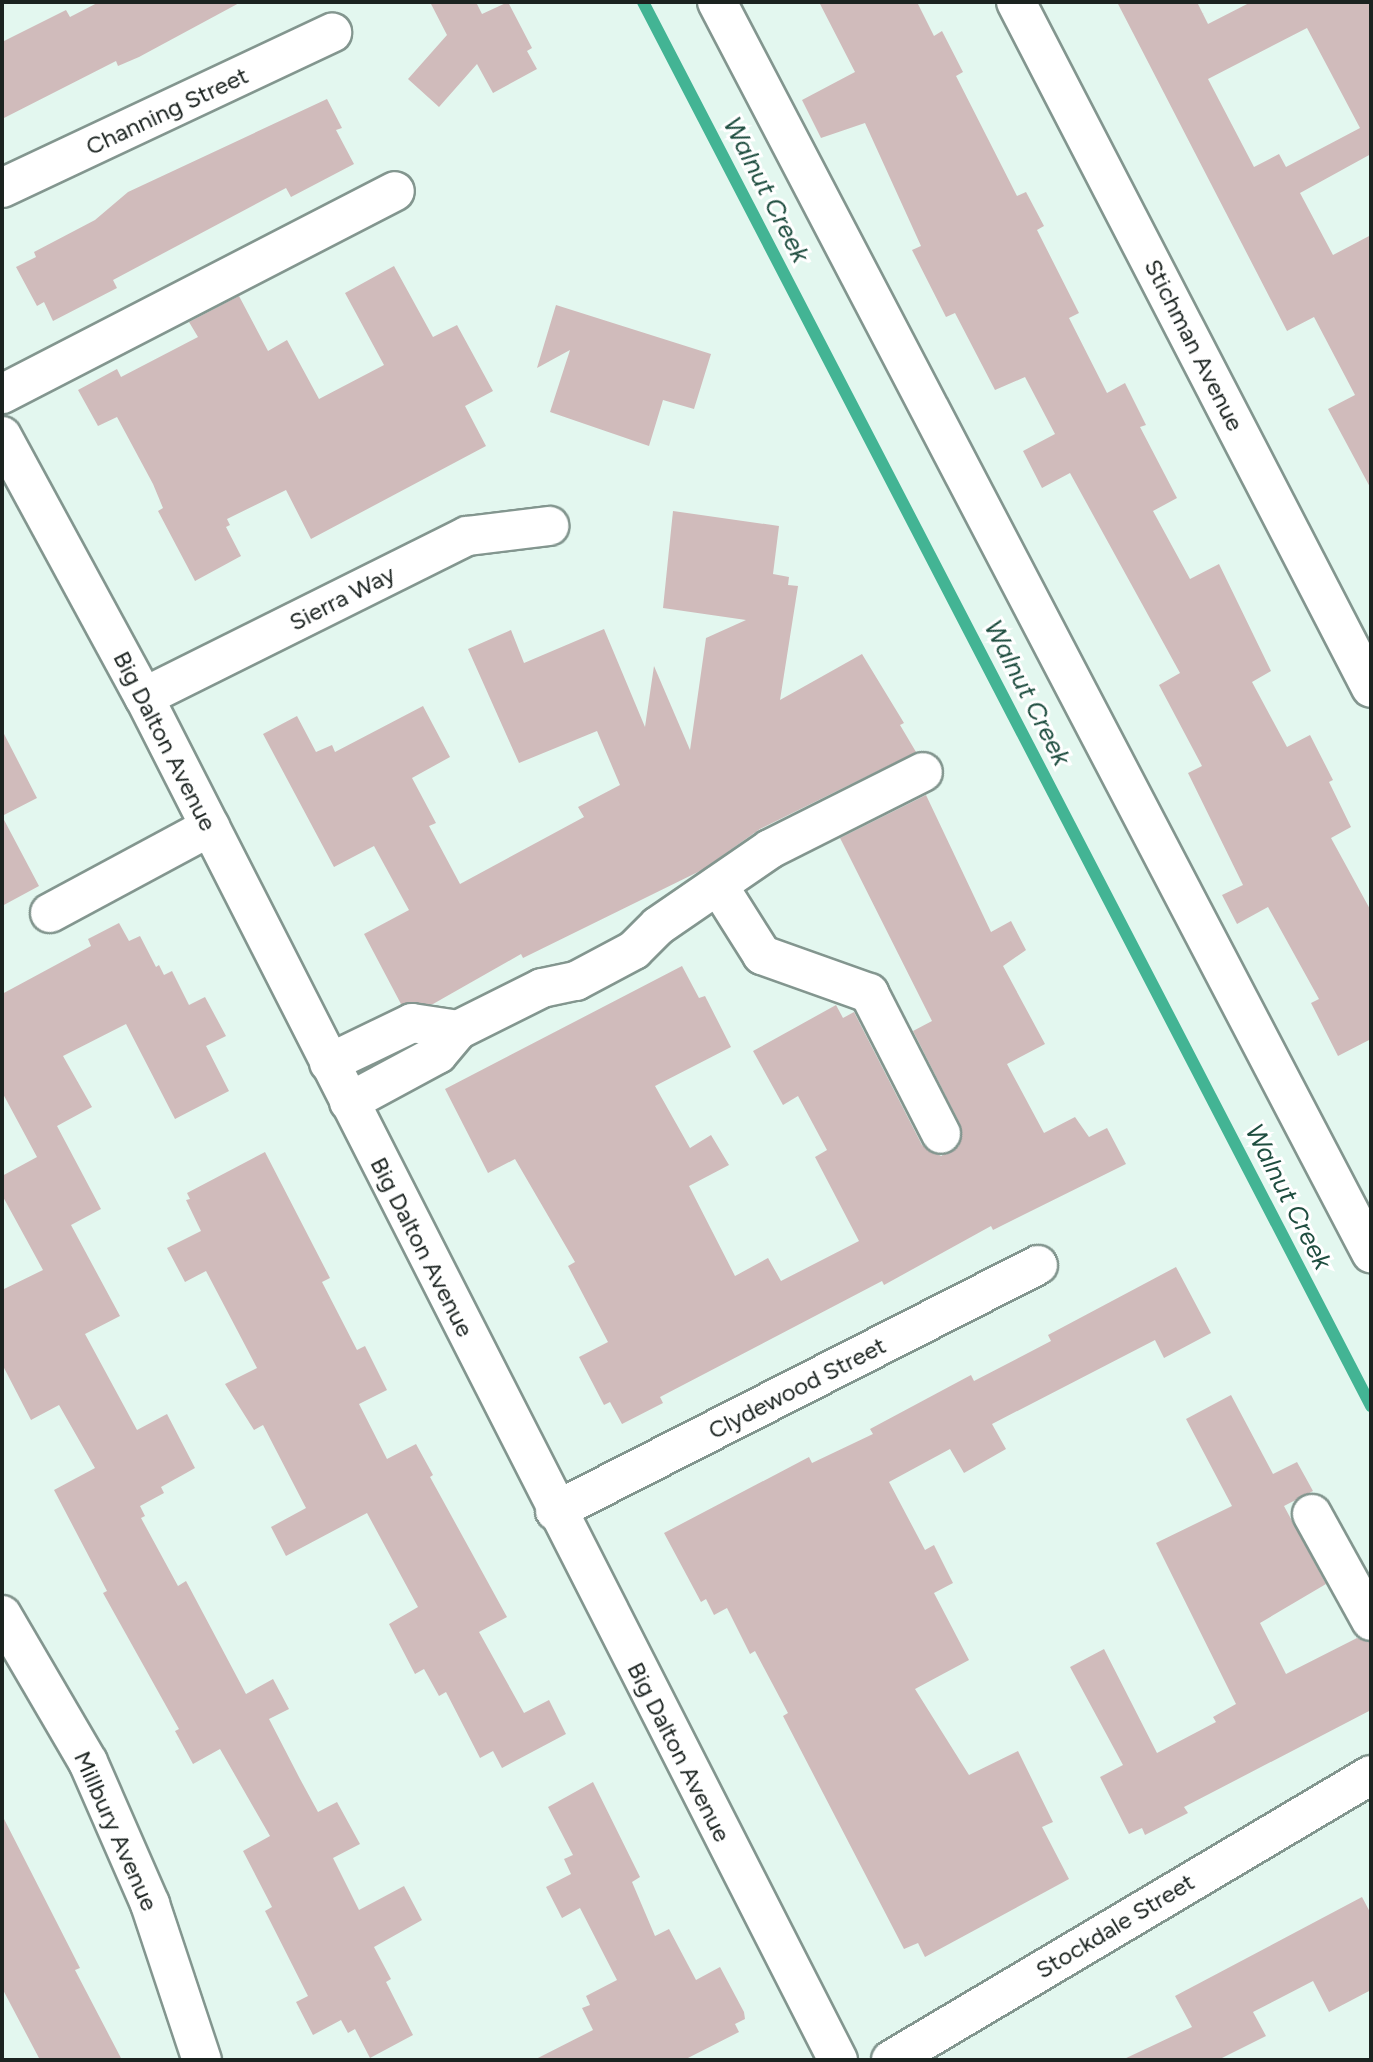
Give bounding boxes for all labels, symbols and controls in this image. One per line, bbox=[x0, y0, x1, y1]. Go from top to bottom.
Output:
street label: Channing Street bbox=[81, 61, 253, 161]
water label: Walnut Creek bbox=[716, 112, 816, 268]
street label: Stichman Avenue bbox=[1138, 254, 1250, 436]
street label: Sierra Way bbox=[284, 559, 400, 637]
water label: Walnut Creek bbox=[977, 615, 1077, 771]
street label: Big Dalton Avenue bbox=[107, 646, 223, 836]
water label: Walnut Creek bbox=[1238, 1119, 1338, 1275]
street label: Big Dalton Avenue bbox=[364, 1152, 480, 1342]
street label: Clydewood Street bbox=[703, 1331, 891, 1445]
street label: Big Dalton Avenue bbox=[621, 1657, 737, 1847]
street label: Millbury Avenue bbox=[68, 1747, 164, 1915]
street label: Stockdale Street bbox=[1031, 1867, 1199, 1985]

